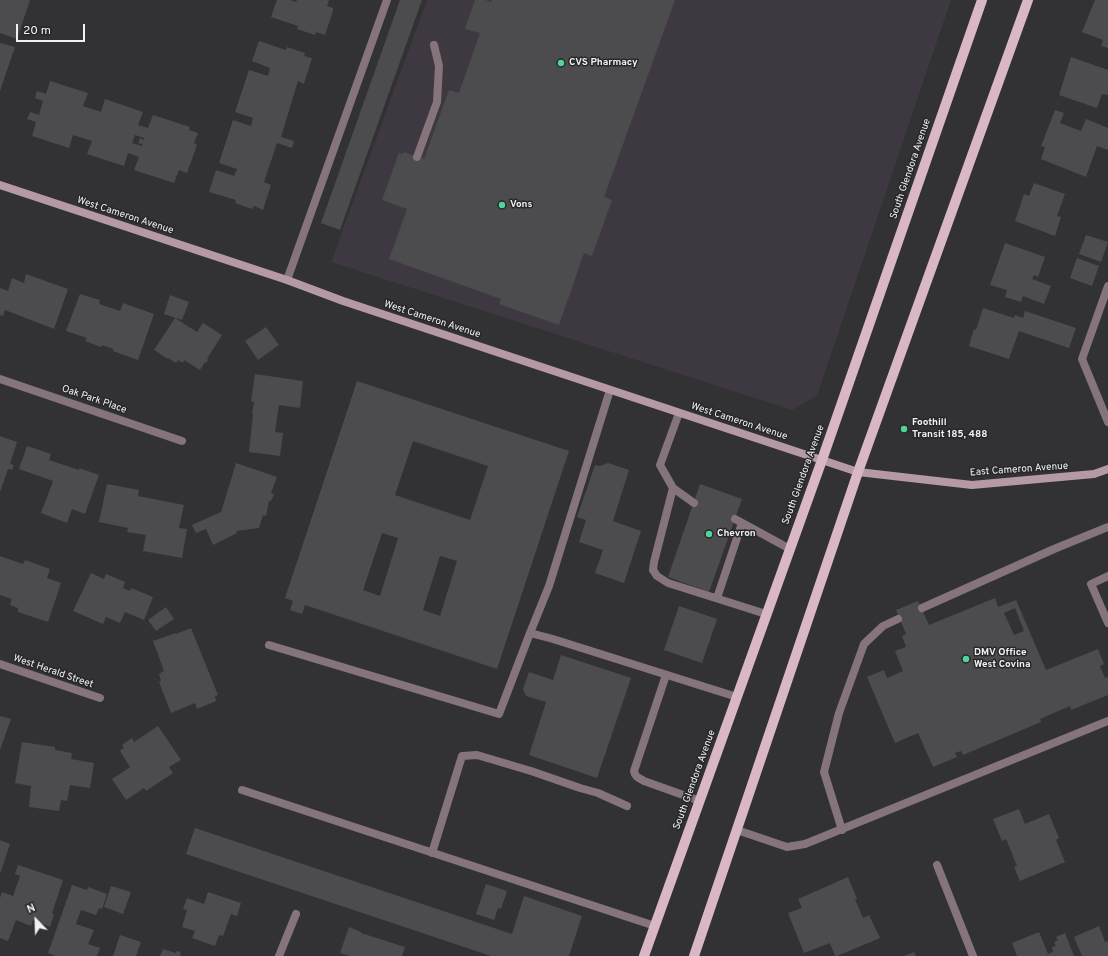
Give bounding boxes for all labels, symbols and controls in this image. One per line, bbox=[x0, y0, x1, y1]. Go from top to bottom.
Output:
scale bar bbox=[18, 16, 87, 42]
text: 20 m bbox=[23, 23, 51, 39]
place label: CVS Pharmacy bbox=[569, 57, 638, 69]
marker: CVS Pharmacy bbox=[556, 58, 566, 68]
street label: South Glendora Avenue bbox=[888, 117, 934, 221]
street label: West Cameron Avenue bbox=[75, 195, 175, 237]
place label: Vons bbox=[510, 199, 532, 211]
marker: Vons bbox=[497, 200, 507, 210]
street label: West Cameron Avenue bbox=[382, 299, 482, 341]
street label: Oak Park Place bbox=[60, 383, 128, 417]
street label: West Cameron Avenue bbox=[689, 401, 789, 443]
place label: Foothill Transit 185, 488 bbox=[912, 417, 988, 440]
street label: South Glendora Avenue bbox=[780, 424, 828, 526]
marker: Foothill Transit 185, 488 bbox=[899, 424, 909, 434]
street label: East Cameron Avenue bbox=[969, 461, 1069, 479]
place label: Chevron bbox=[717, 528, 756, 540]
marker: Chevron bbox=[704, 529, 714, 539]
place label: DMV Office West Covina bbox=[974, 647, 1031, 670]
street label: West Herald Street bbox=[11, 653, 95, 691]
marker: DMV Office West Covina bbox=[961, 654, 971, 664]
street label: South Glendora Avenue bbox=[671, 729, 719, 831]
north arrow bbox=[16, 900, 56, 940]
text: N bbox=[25, 901, 38, 917]

